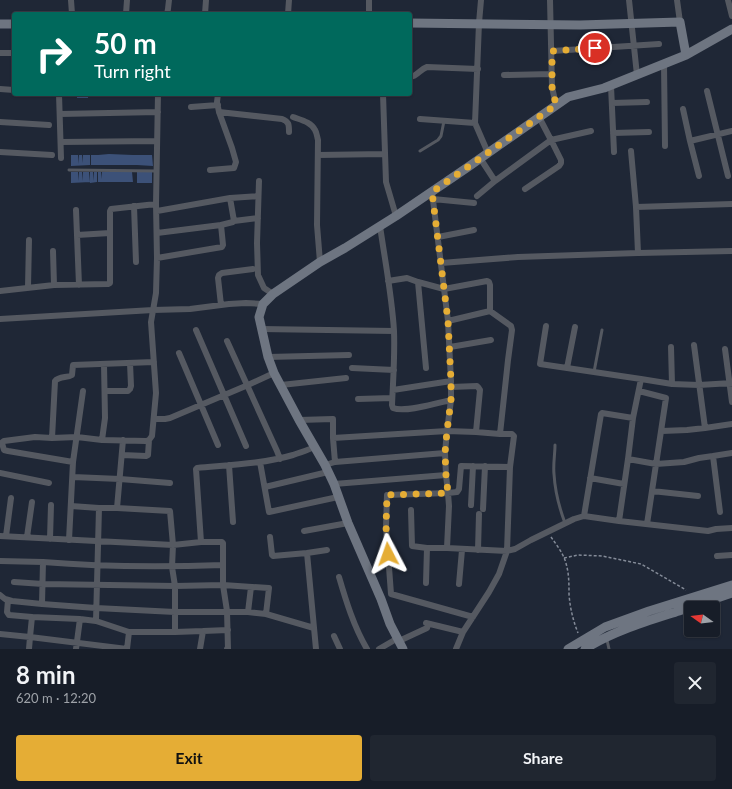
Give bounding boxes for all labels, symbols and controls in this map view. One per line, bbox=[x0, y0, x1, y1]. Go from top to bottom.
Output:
text: 50 m bbox=[94, 26, 157, 60]
icon: right bbox=[28, 28, 80, 80]
pin bbox=[578, 31, 612, 65]
icon: arrive bbox=[584, 37, 606, 59]
text: Turn right bbox=[94, 60, 171, 82]
position arrow bbox=[367, 533, 409, 575]
north arrow bbox=[684, 601, 720, 637]
map controls bbox=[684, 601, 720, 637]
text: 8 min bbox=[16, 660, 76, 689]
button: close bbox=[674, 662, 716, 704]
text: 620 m · 12:20 bbox=[16, 690, 96, 706]
button: Exit bbox=[16, 735, 362, 781]
button: Share bbox=[370, 735, 716, 781]

